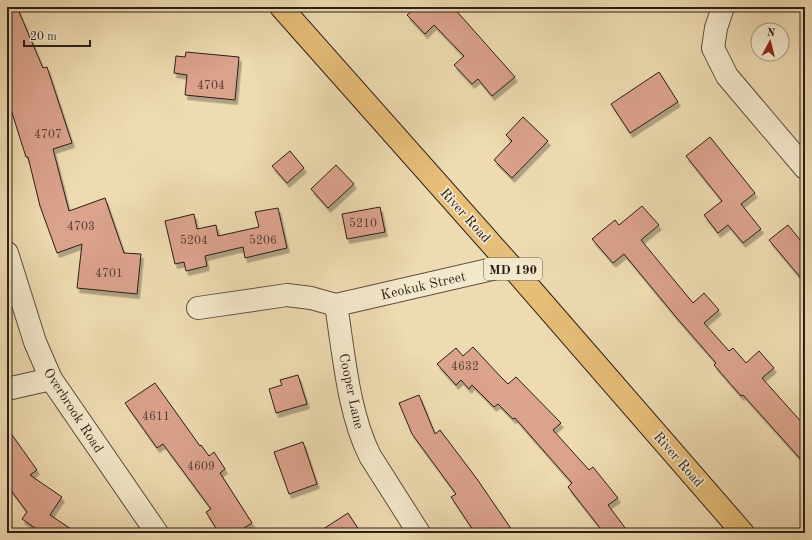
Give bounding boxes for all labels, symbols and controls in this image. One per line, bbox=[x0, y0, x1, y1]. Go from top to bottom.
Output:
scale bar bbox=[24, 22, 90, 48]
north arrow bbox=[750, 22, 790, 62]
text: N bbox=[766, 28, 776, 40]
text: 20 m bbox=[30, 31, 57, 43]
house number: 4704 bbox=[197, 80, 225, 92]
house number: 4707 bbox=[34, 129, 62, 141]
street label: River Road bbox=[437, 186, 493, 246]
house number: 5210 bbox=[349, 217, 377, 230]
house number: 4703 bbox=[67, 221, 95, 233]
house number: 5204 bbox=[180, 234, 208, 247]
house number: 5206 bbox=[249, 234, 277, 247]
road number: MD 190 bbox=[484, 258, 542, 280]
house number: 4701 bbox=[95, 268, 123, 280]
street label: Keokuk Street bbox=[379, 269, 467, 303]
street label: Cooper Lane bbox=[336, 352, 366, 430]
house number: 4632 bbox=[451, 361, 479, 373]
street label: Overbrook Road bbox=[41, 366, 106, 455]
house number: 4611 bbox=[142, 411, 170, 423]
street label: River Road bbox=[651, 429, 706, 490]
house number: 4609 bbox=[187, 461, 215, 473]

